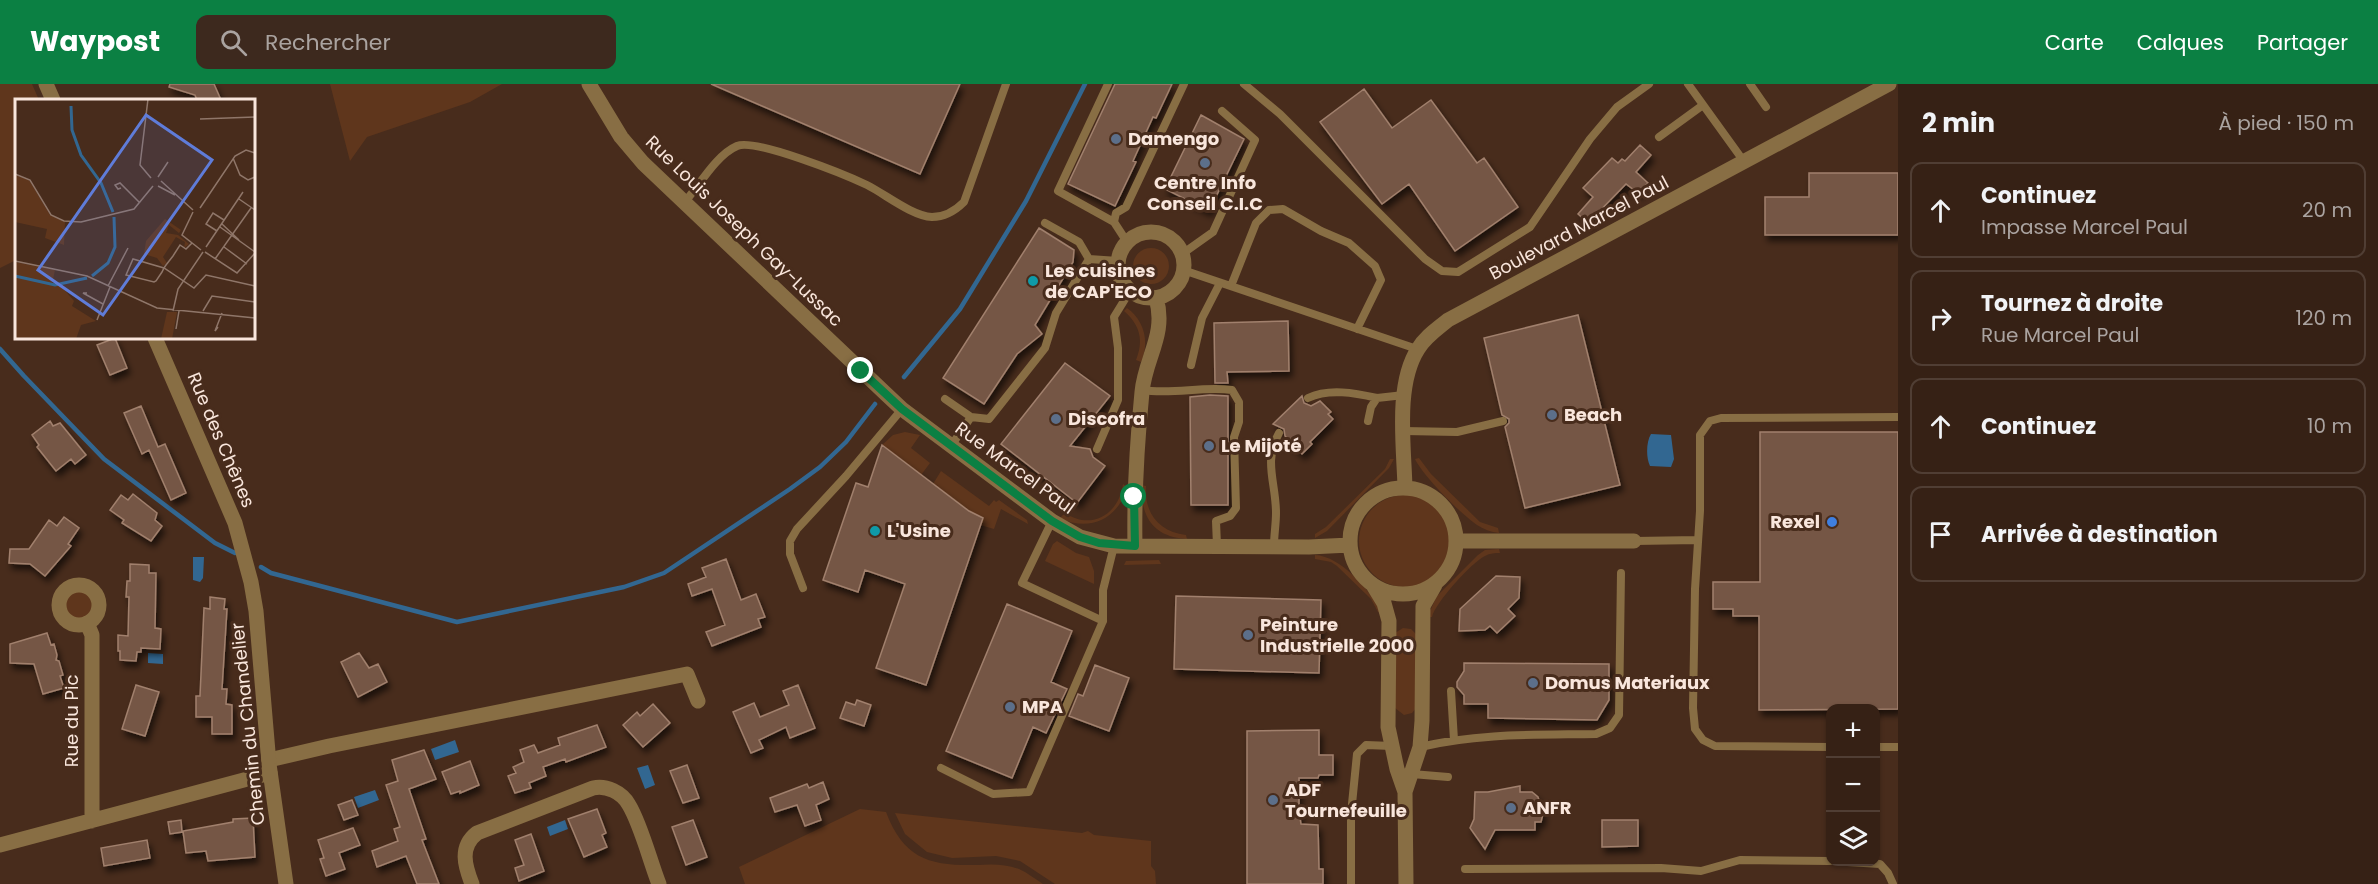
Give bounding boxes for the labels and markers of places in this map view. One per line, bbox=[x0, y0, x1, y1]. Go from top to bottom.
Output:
place label: Damengo bbox=[1128, 126, 1219, 151]
marker: Damengo bbox=[1109, 132, 1123, 146]
marker: Centre Info Conseil C.I.C bbox=[1198, 156, 1212, 170]
place label: Centre Info Conseil C.I.C bbox=[1147, 170, 1263, 216]
place label: Les cuisines de CAP'ECO bbox=[1045, 258, 1155, 304]
marker: Les cuisines de CAP'ECO bbox=[1026, 274, 1040, 288]
place label: Beach bbox=[1564, 402, 1622, 427]
place label: Discofra bbox=[1068, 406, 1145, 431]
marker: Beach bbox=[1545, 408, 1559, 422]
marker: Discofra bbox=[1049, 412, 1063, 426]
place label: Le Mijoté bbox=[1221, 433, 1301, 458]
marker: Le Mijoté bbox=[1202, 439, 1216, 453]
place label: Rexel bbox=[1770, 509, 1820, 534]
marker: Rexel bbox=[1825, 515, 1839, 529]
place label: L'Usine bbox=[887, 518, 951, 543]
marker: L'Usine bbox=[868, 524, 882, 538]
place label: Peinture Industrielle 2000 bbox=[1260, 612, 1414, 658]
marker: Peinture Industrielle 2000 bbox=[1241, 628, 1255, 642]
place label: Domus Materiaux bbox=[1545, 670, 1710, 695]
marker: Domus Materiaux bbox=[1526, 676, 1540, 690]
place label: MPA bbox=[1022, 694, 1063, 719]
marker: MPA bbox=[1003, 700, 1017, 714]
place label: ADF Tournefeuille bbox=[1285, 777, 1407, 823]
marker: ADF Tournefeuille bbox=[1266, 793, 1280, 807]
place label: ANFR bbox=[1523, 795, 1572, 820]
marker: ANFR bbox=[1504, 801, 1518, 815]

